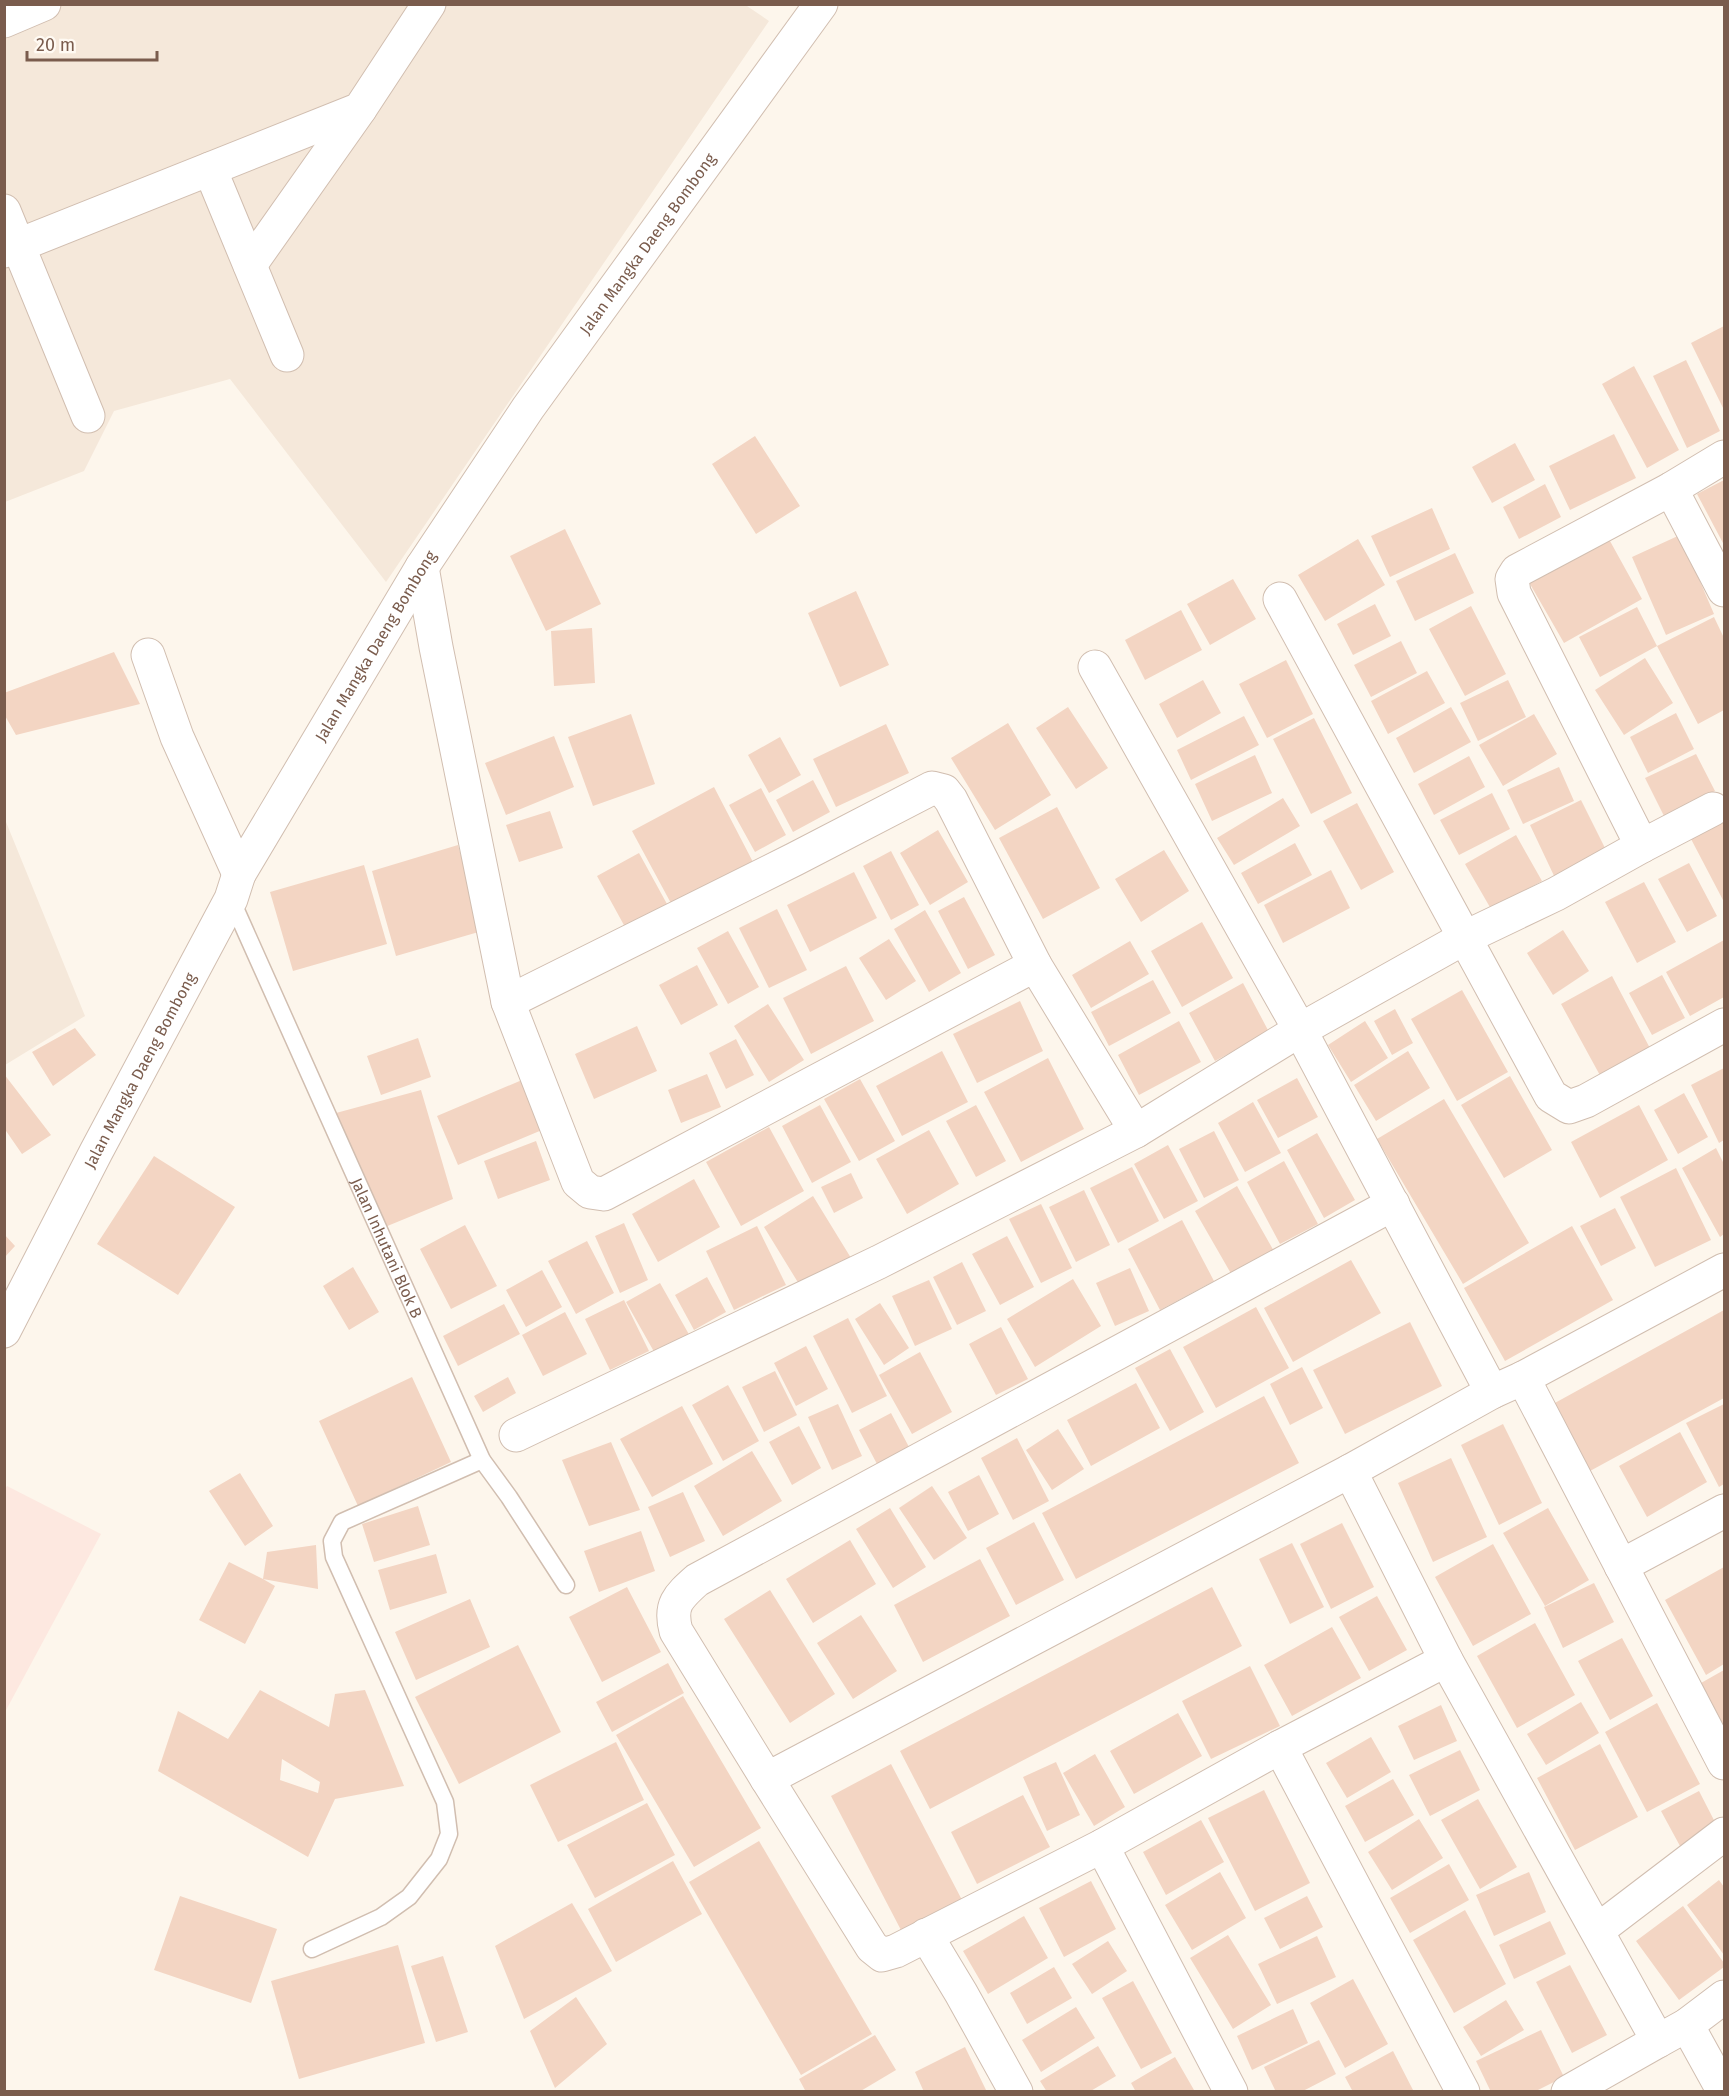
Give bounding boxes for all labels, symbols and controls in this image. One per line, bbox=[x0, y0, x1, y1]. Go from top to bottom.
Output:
scale bar bbox=[27, 24, 158, 62]
text: 20 m bbox=[36, 34, 75, 56]
street label: Jalan Mangka Daeng Bombong bbox=[576, 149, 720, 338]
street label: Jalan Mangka Daeng Bombong bbox=[311, 547, 441, 745]
street label: Jalan Mangka Daeng Bombong bbox=[80, 969, 200, 1172]
street label: Jalan Inhutani Blok B bbox=[347, 1175, 426, 1321]

